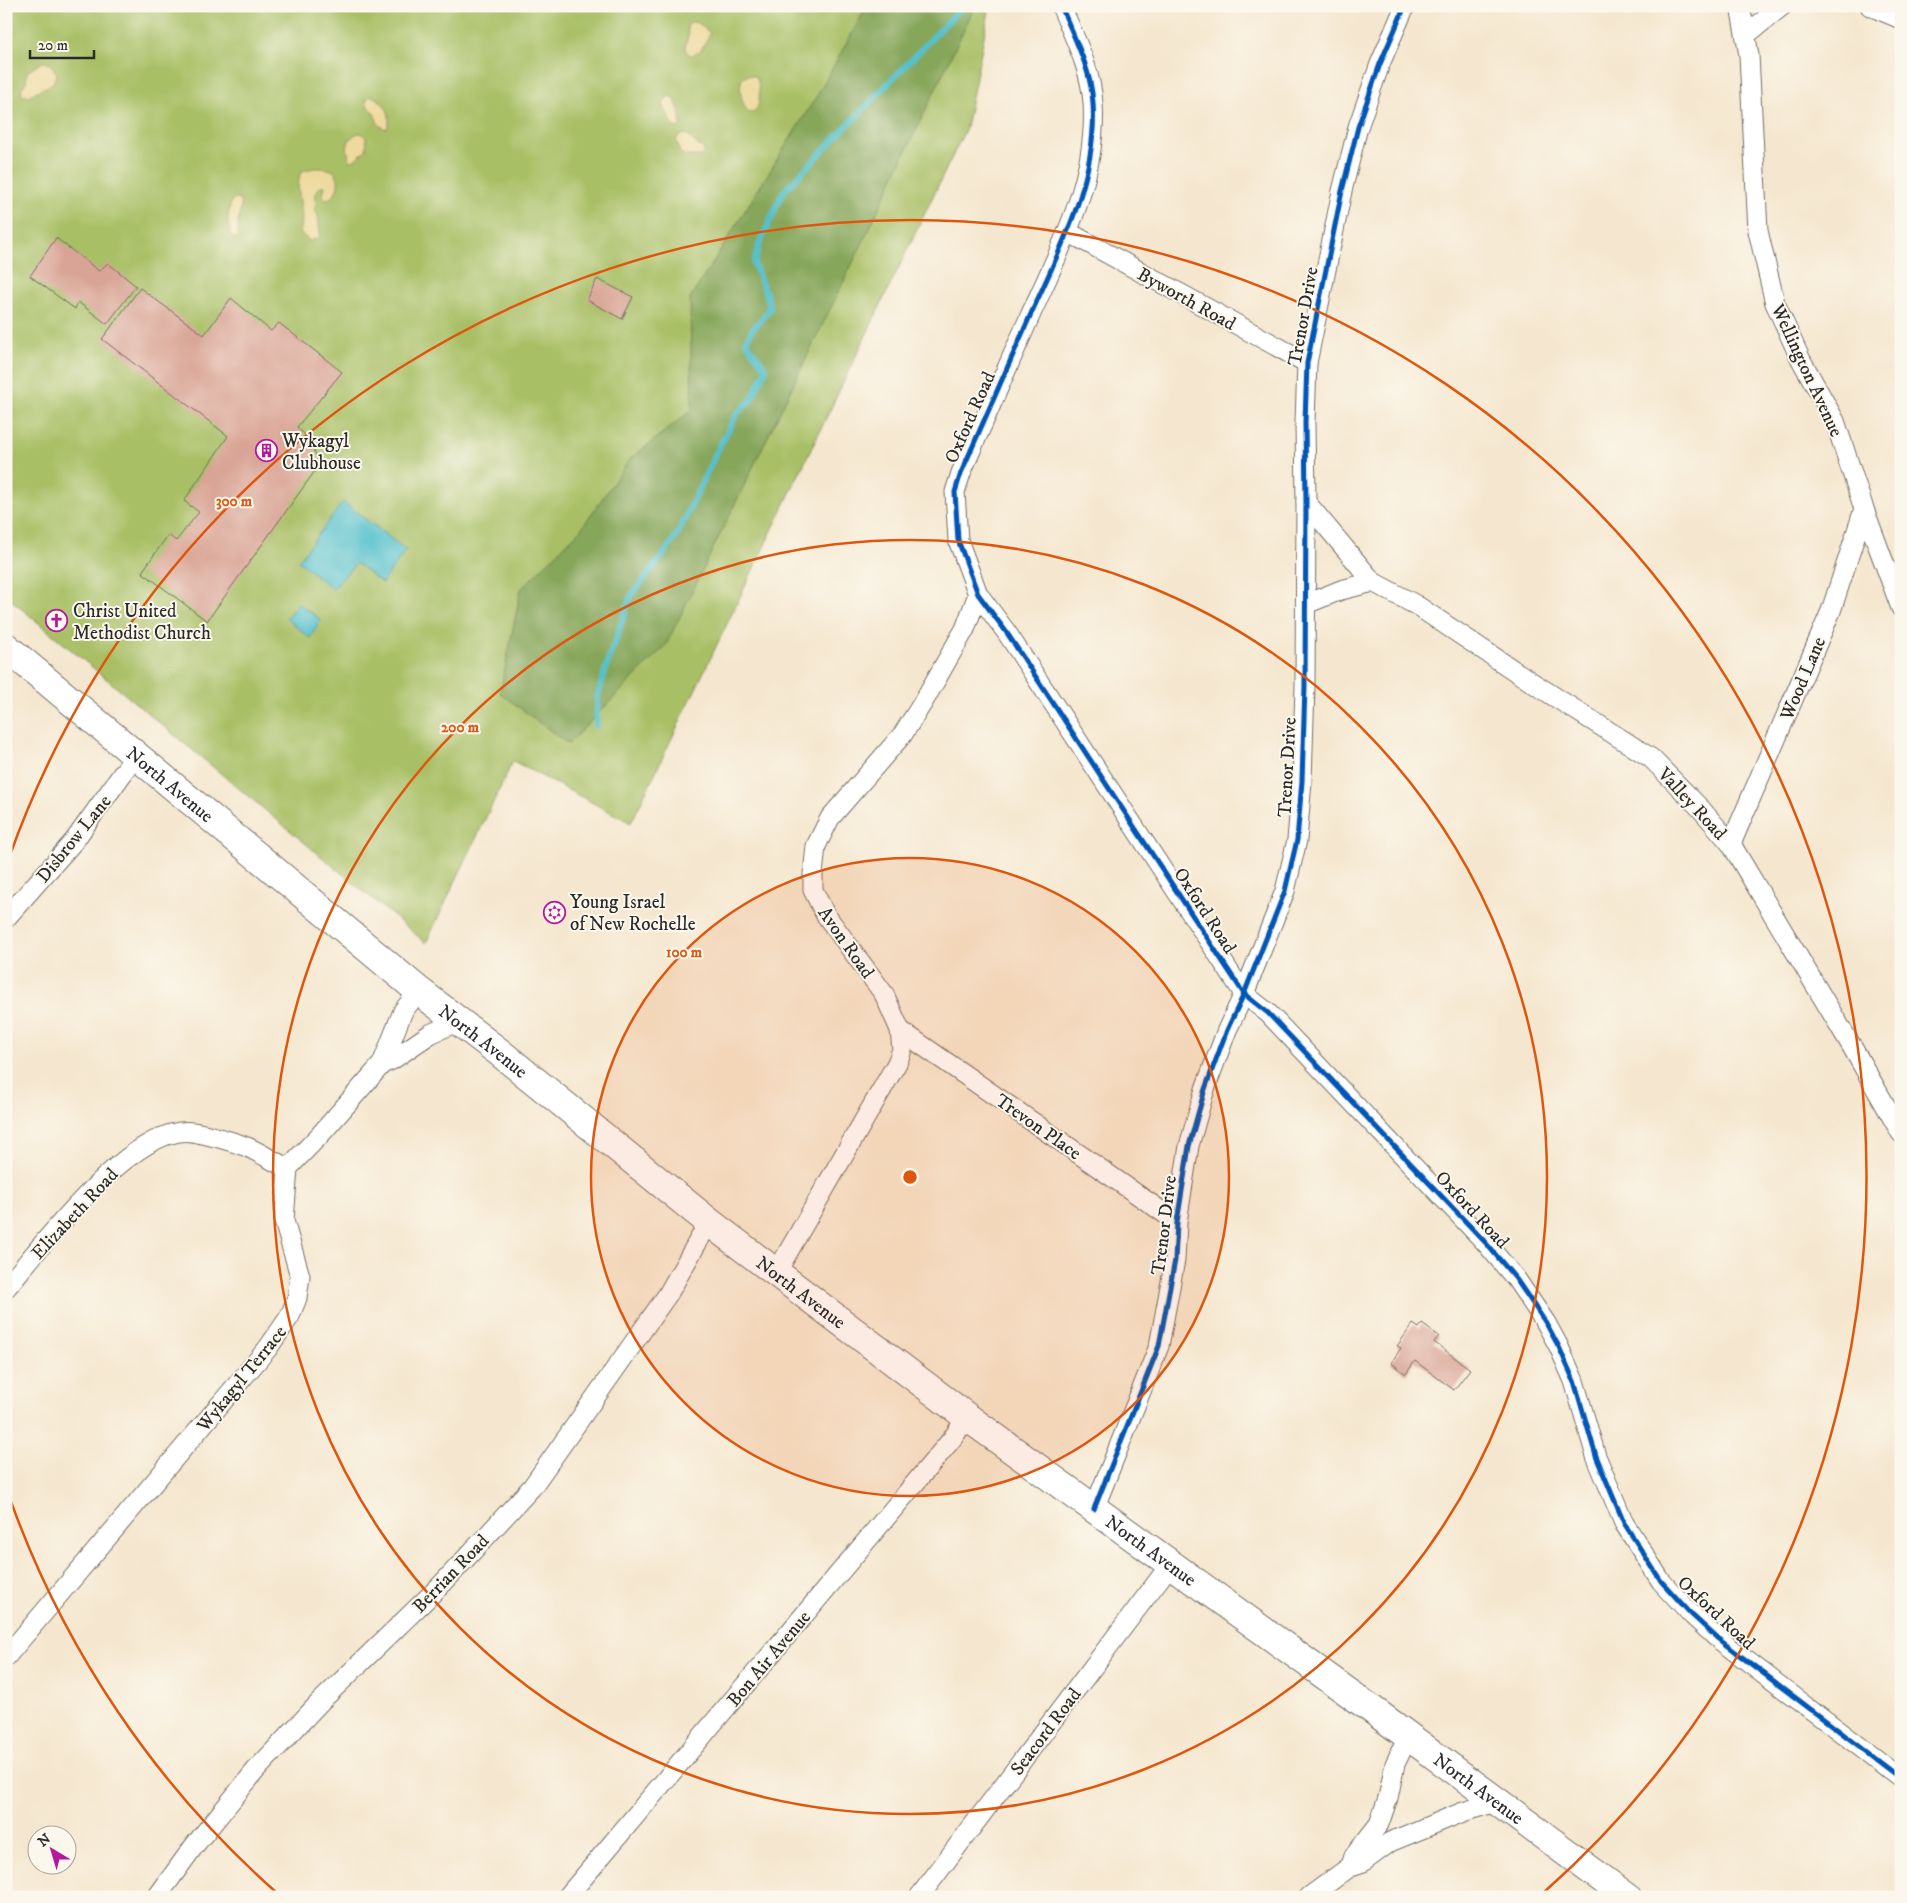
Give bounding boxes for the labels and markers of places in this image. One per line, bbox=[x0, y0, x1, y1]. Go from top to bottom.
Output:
place label: Wykagyl Clubhouse bbox=[281, 430, 361, 475]
building icon: Wykagyl Clubhouse bbox=[254, 439, 278, 463]
place label: Christ United Methodist Church bbox=[73, 600, 211, 645]
church icon: Christ United Methodist Church bbox=[45, 609, 69, 633]
place label: Young Israel of New Rochelle bbox=[570, 891, 696, 936]
synagogue icon: Young Israel of New Rochelle bbox=[542, 900, 566, 924]
centre of rings bbox=[901, 1168, 919, 1186]

